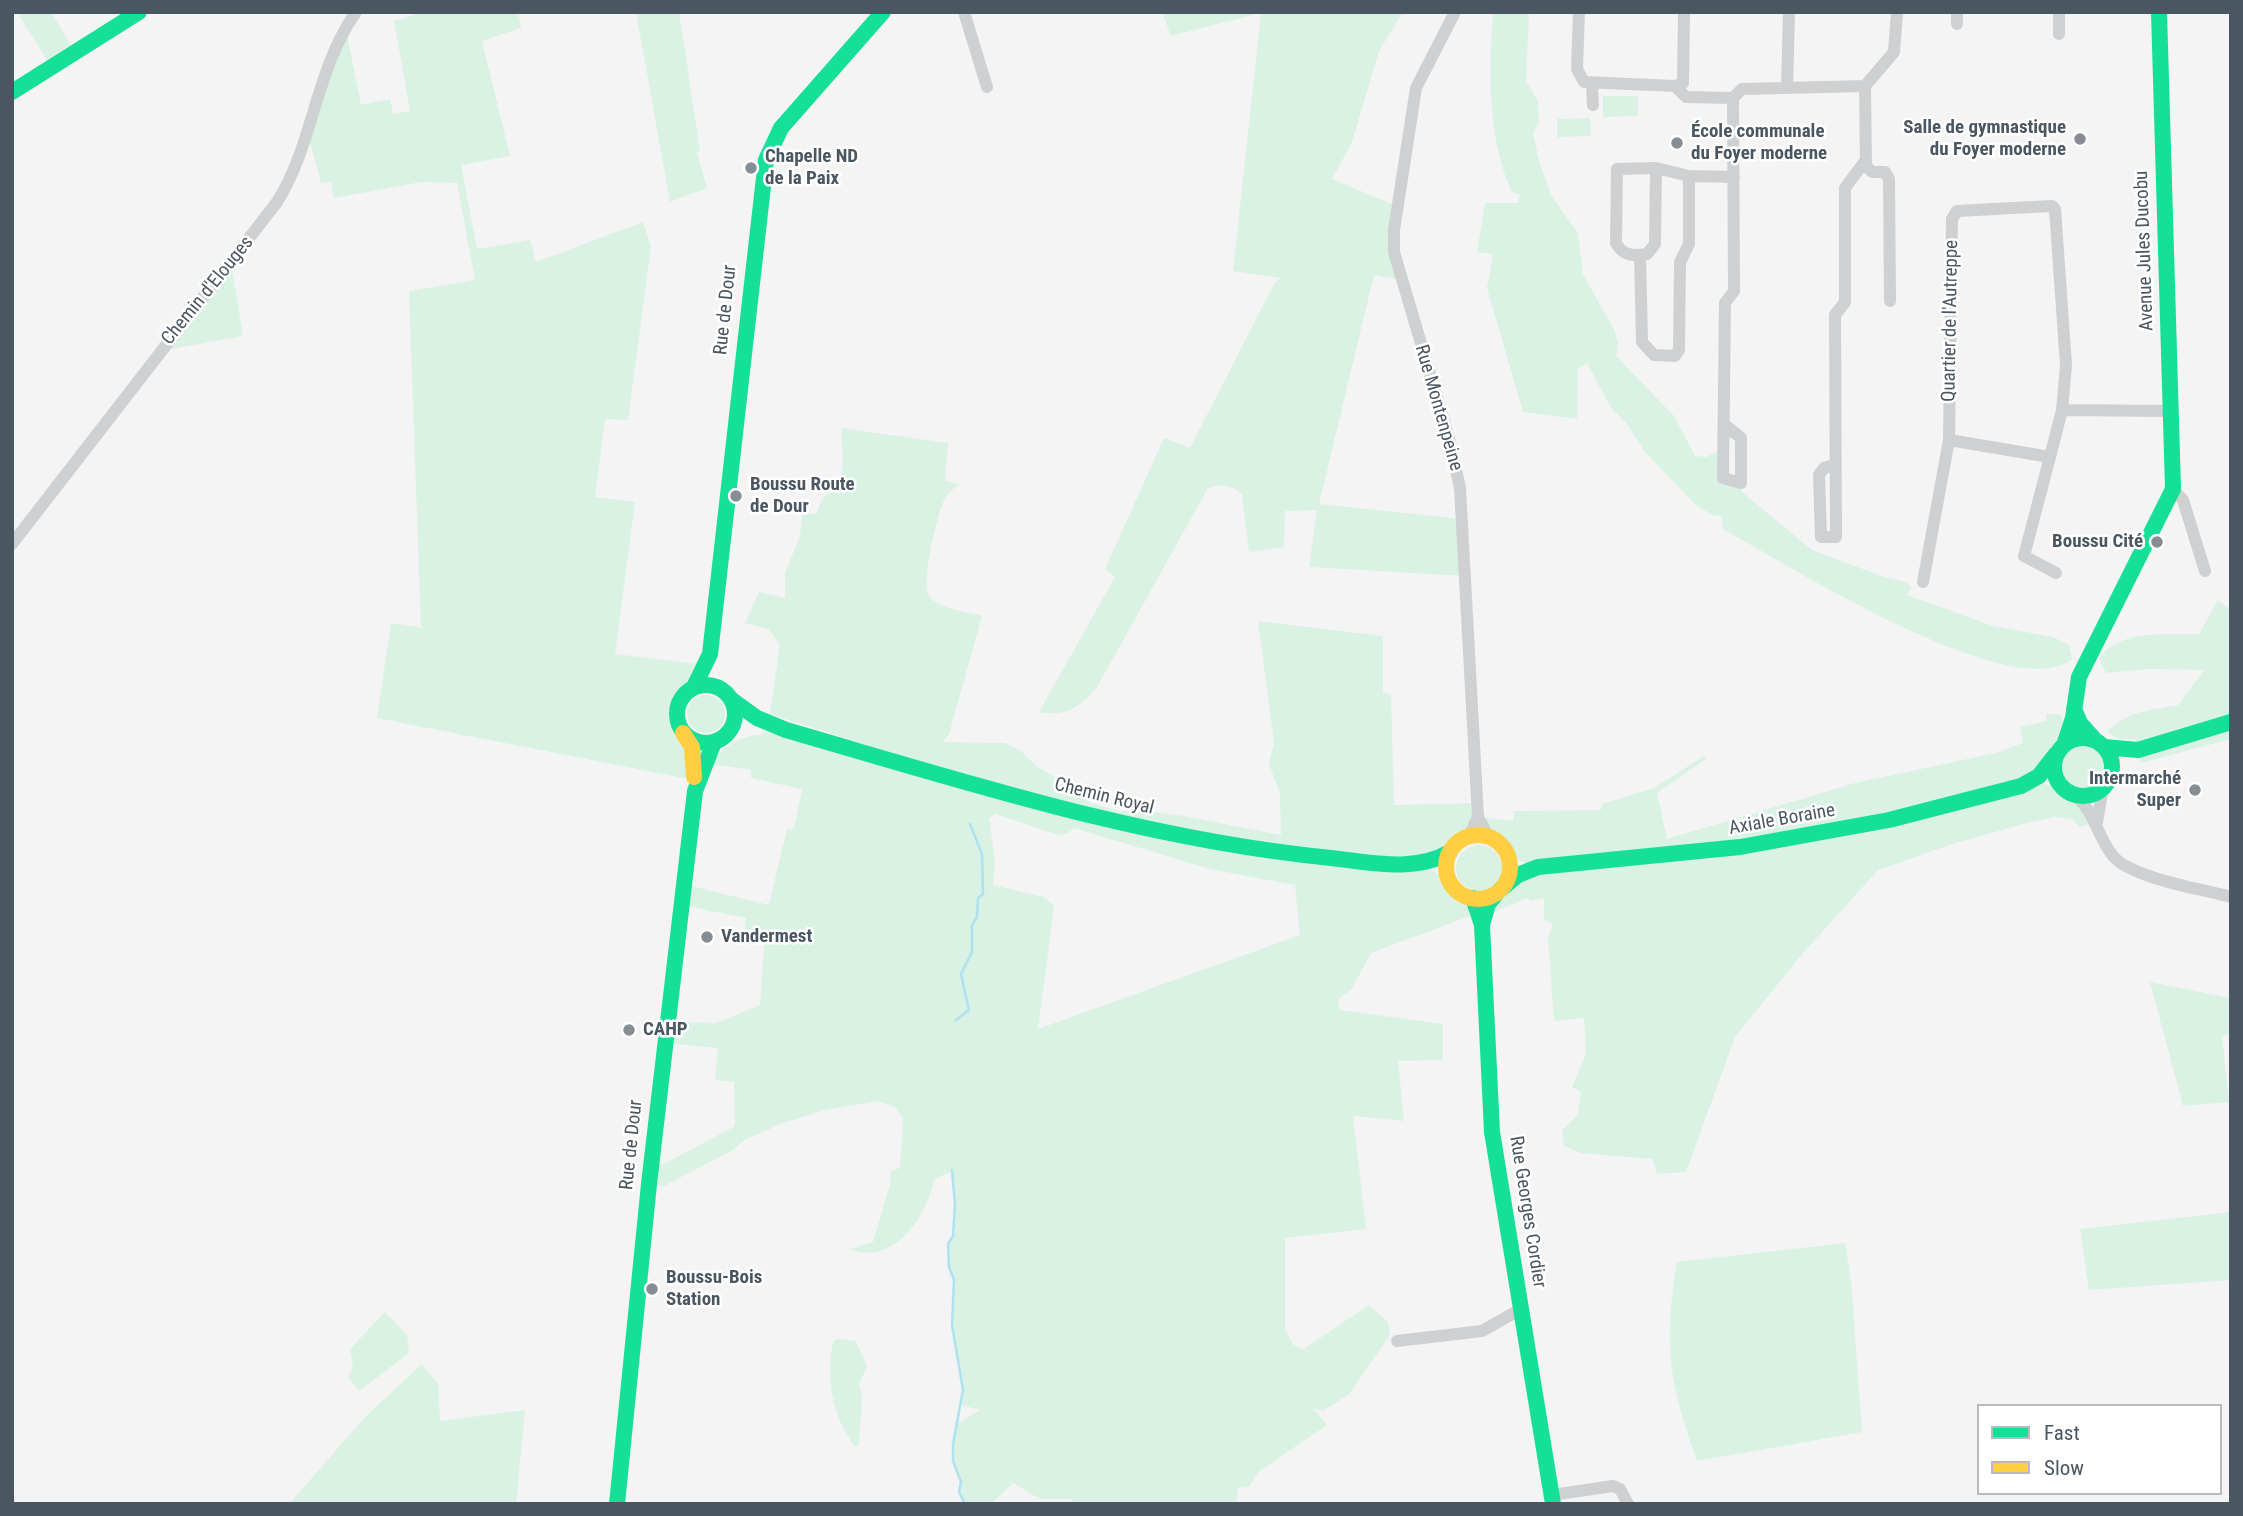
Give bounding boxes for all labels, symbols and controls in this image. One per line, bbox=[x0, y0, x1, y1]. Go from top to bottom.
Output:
place label: Salle de gymnastique du Foyer moderne bbox=[1903, 117, 2066, 161]
place label: École communale du Foyer moderne bbox=[1691, 121, 1827, 165]
marker: Salle de gymnastique du Foyer moderne bbox=[2072, 131, 2088, 147]
marker: École communale du Foyer moderne bbox=[1669, 135, 1685, 151]
place label: Chapelle ND de la Paix bbox=[765, 146, 858, 190]
marker: Chapelle ND de la Paix bbox=[743, 160, 759, 176]
street label: Avenue Jules Ducobu bbox=[2131, 170, 2159, 332]
street label: Chemin d'Elouges bbox=[157, 232, 259, 350]
street label: Quartier de l'Autreppe bbox=[1938, 240, 1964, 402]
street label: Rue de Dour bbox=[710, 264, 742, 356]
street label: Rue Montenpeine bbox=[1409, 342, 1467, 474]
place label: Boussu Route de Dour bbox=[750, 474, 855, 518]
marker: Boussu Route de Dour bbox=[728, 488, 744, 504]
place label: Boussu Cité bbox=[2052, 531, 2143, 553]
marker: Boussu Cité bbox=[2149, 534, 2165, 550]
place label: Intermarché Super bbox=[2089, 768, 2181, 812]
street label: Chemin Royal bbox=[1052, 774, 1156, 820]
marker: Intermarché Super bbox=[2187, 782, 2203, 798]
street label: Axiale Boraine bbox=[1727, 799, 1837, 841]
place label: Vandermest bbox=[721, 926, 812, 948]
marker: Vandermest bbox=[699, 929, 715, 945]
place label: CAHP bbox=[643, 1019, 688, 1041]
marker: CAHP bbox=[621, 1022, 637, 1038]
street label: Rue de Dour bbox=[616, 1099, 648, 1191]
street label: Rue Georges Cordier bbox=[1504, 1134, 1550, 1290]
place label: Boussu-Bois Station bbox=[666, 1267, 762, 1311]
marker: Boussu-Bois Station bbox=[644, 1281, 660, 1297]
legend bbox=[1977, 1404, 2222, 1495]
text: Fast bbox=[2044, 1421, 2080, 1445]
text: Slow bbox=[2044, 1456, 2084, 1480]

